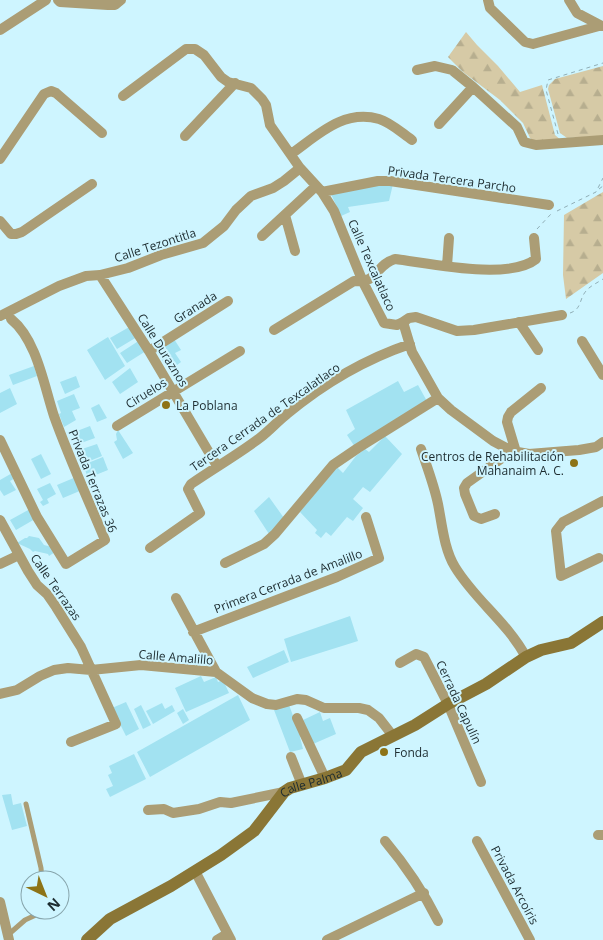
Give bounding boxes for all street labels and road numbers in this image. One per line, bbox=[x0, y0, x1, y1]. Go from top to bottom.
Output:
street label: Privada Tercera Parcho bbox=[387, 162, 517, 196]
street label: Calle Texcalatlaco bbox=[344, 216, 400, 314]
street label: Calle Tezontitla bbox=[112, 224, 198, 266]
street label: Granada bbox=[170, 287, 220, 327]
street label: Calle Duraznos bbox=[134, 310, 193, 390]
street label: Tercera Cerrada de Texcalatlaco bbox=[187, 359, 343, 475]
street label: Ciruelos bbox=[122, 374, 170, 412]
street label: Privada Terrazas 36 bbox=[65, 427, 121, 535]
street label: Primera Cerrada de Amalillo bbox=[211, 545, 365, 617]
street label: Calle Terrazas bbox=[27, 550, 85, 624]
street label: Calle Amalillo bbox=[138, 645, 214, 669]
street label: Cerrada Capulín bbox=[432, 658, 486, 746]
street label: Calle Palma bbox=[276, 764, 344, 801]
street label: Privada Arcoíris bbox=[487, 843, 543, 928]

